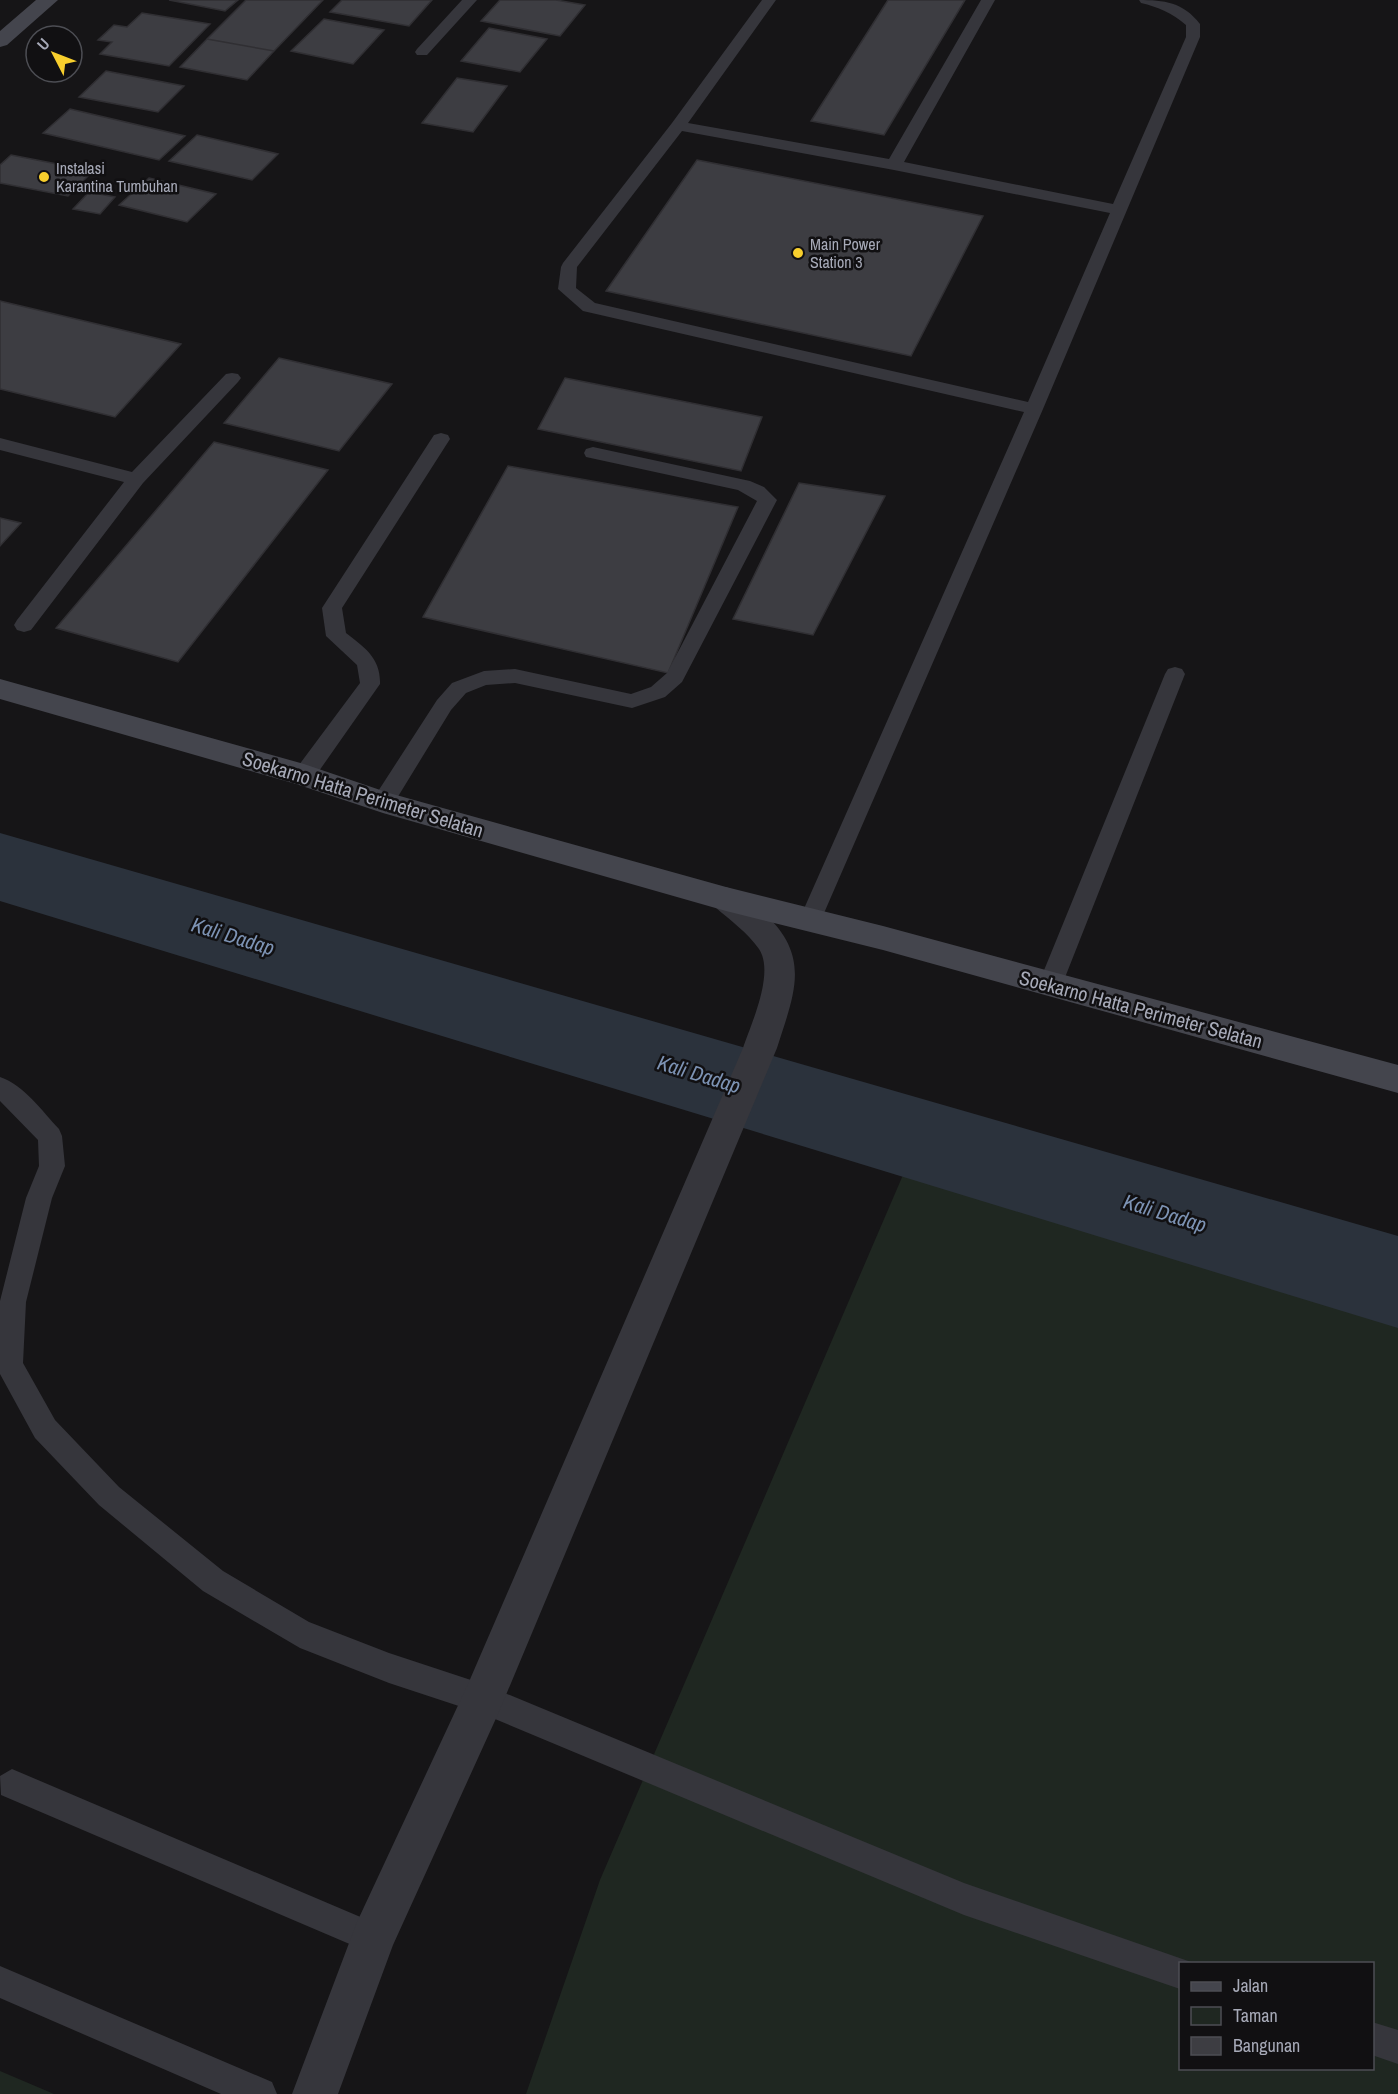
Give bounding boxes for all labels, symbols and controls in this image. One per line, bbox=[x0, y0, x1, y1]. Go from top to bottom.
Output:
north arrow bbox=[24, 24, 84, 84]
text: U bbox=[32, 33, 54, 55]
place label: Instalasi Karantina Tumbuhan bbox=[56, 157, 178, 197]
marker: Instalasi Karantina Tumbuhan bbox=[37, 170, 51, 184]
place label: Main Power Station 3 bbox=[810, 233, 881, 273]
marker: Main Power Station 3 bbox=[791, 246, 805, 260]
street label: Soekarno Hatta Perimeter Selatan bbox=[239, 744, 487, 844]
water label: Kali Dadap bbox=[188, 910, 278, 962]
street label: Soekarno Hatta Perimeter Selatan bbox=[1016, 964, 1266, 1054]
water label: Kali Dadap bbox=[654, 1048, 744, 1100]
water label: Kali Dadap bbox=[1120, 1187, 1210, 1239]
legend bbox=[1179, 1962, 1374, 2070]
text: Jalan bbox=[1233, 1973, 1268, 1998]
text: Taman bbox=[1233, 2003, 1278, 2028]
text: Bangunan bbox=[1233, 2033, 1300, 2058]

